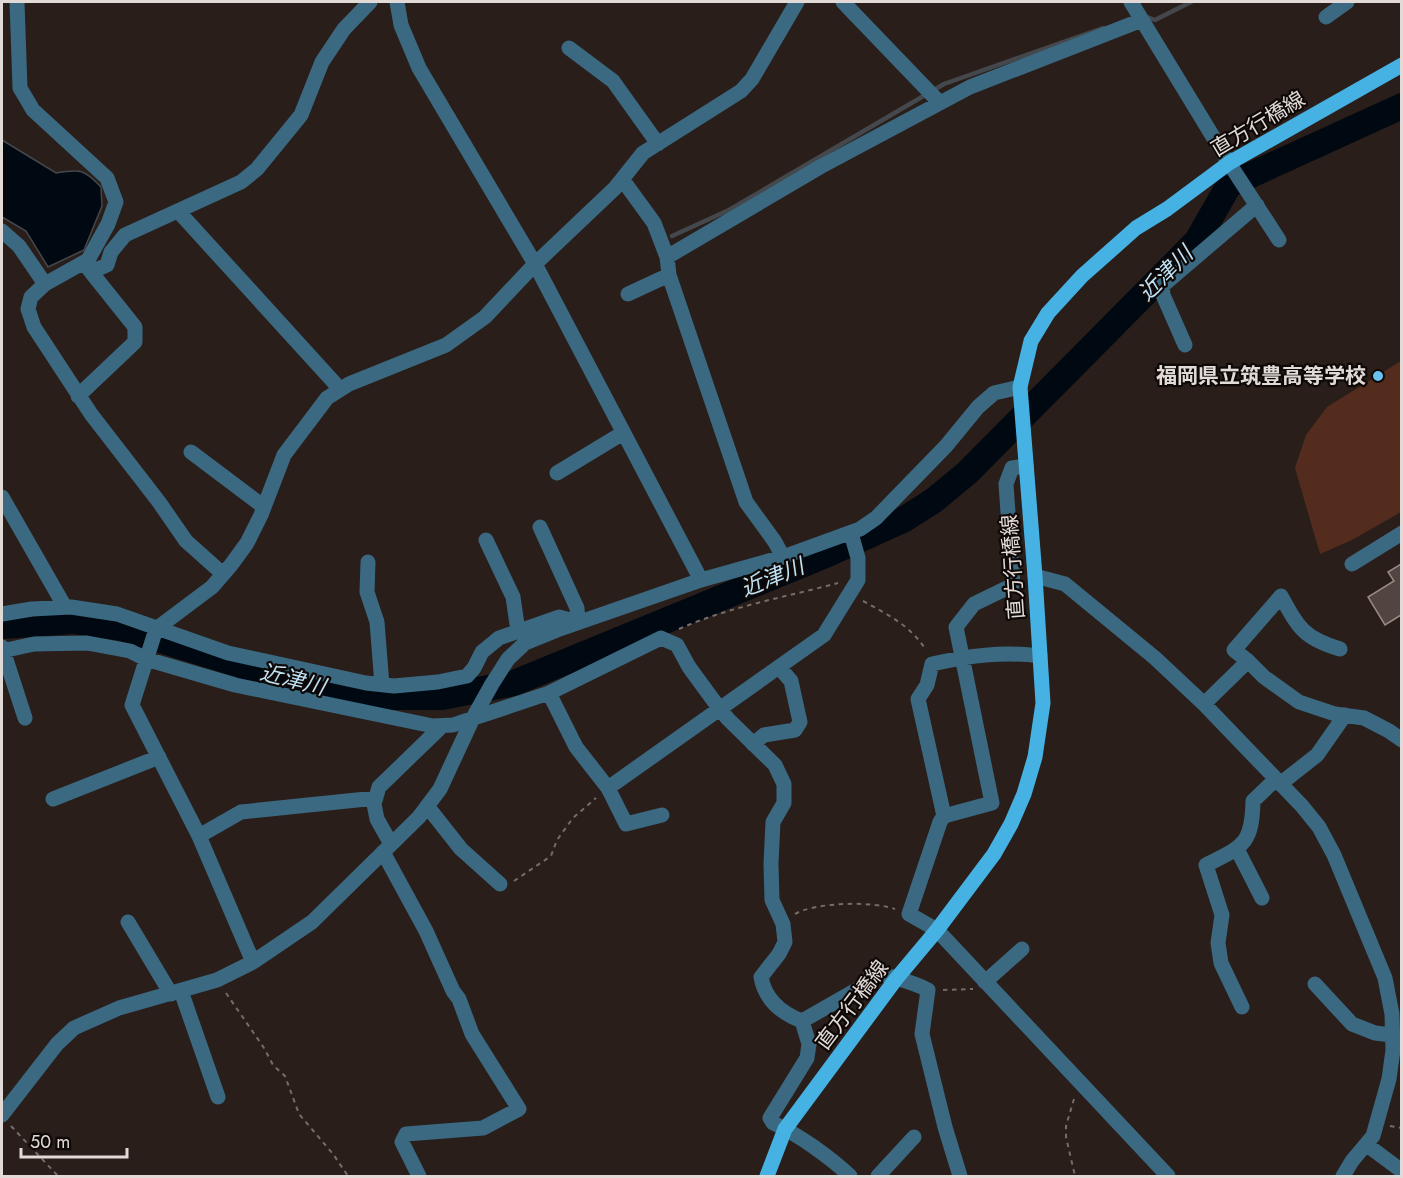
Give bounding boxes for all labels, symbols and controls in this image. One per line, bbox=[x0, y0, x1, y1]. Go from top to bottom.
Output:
street label: 直方行橋線 bbox=[1205, 84, 1311, 164]
water label: 近津川 bbox=[1130, 237, 1201, 308]
place label: 福岡県立筑豊高等学校 bbox=[1156, 361, 1366, 391]
marker: 福岡県立筑豊高等学校 bbox=[1371, 369, 1385, 383]
street label: 直方行橋線 bbox=[994, 514, 1032, 620]
water label: 近津川 bbox=[735, 549, 810, 604]
water label: 近津川 bbox=[257, 655, 331, 703]
street label: 直方行橋線 bbox=[808, 954, 896, 1056]
scale bar bbox=[21, 1121, 128, 1159]
text: 50 m bbox=[30, 1129, 70, 1155]

